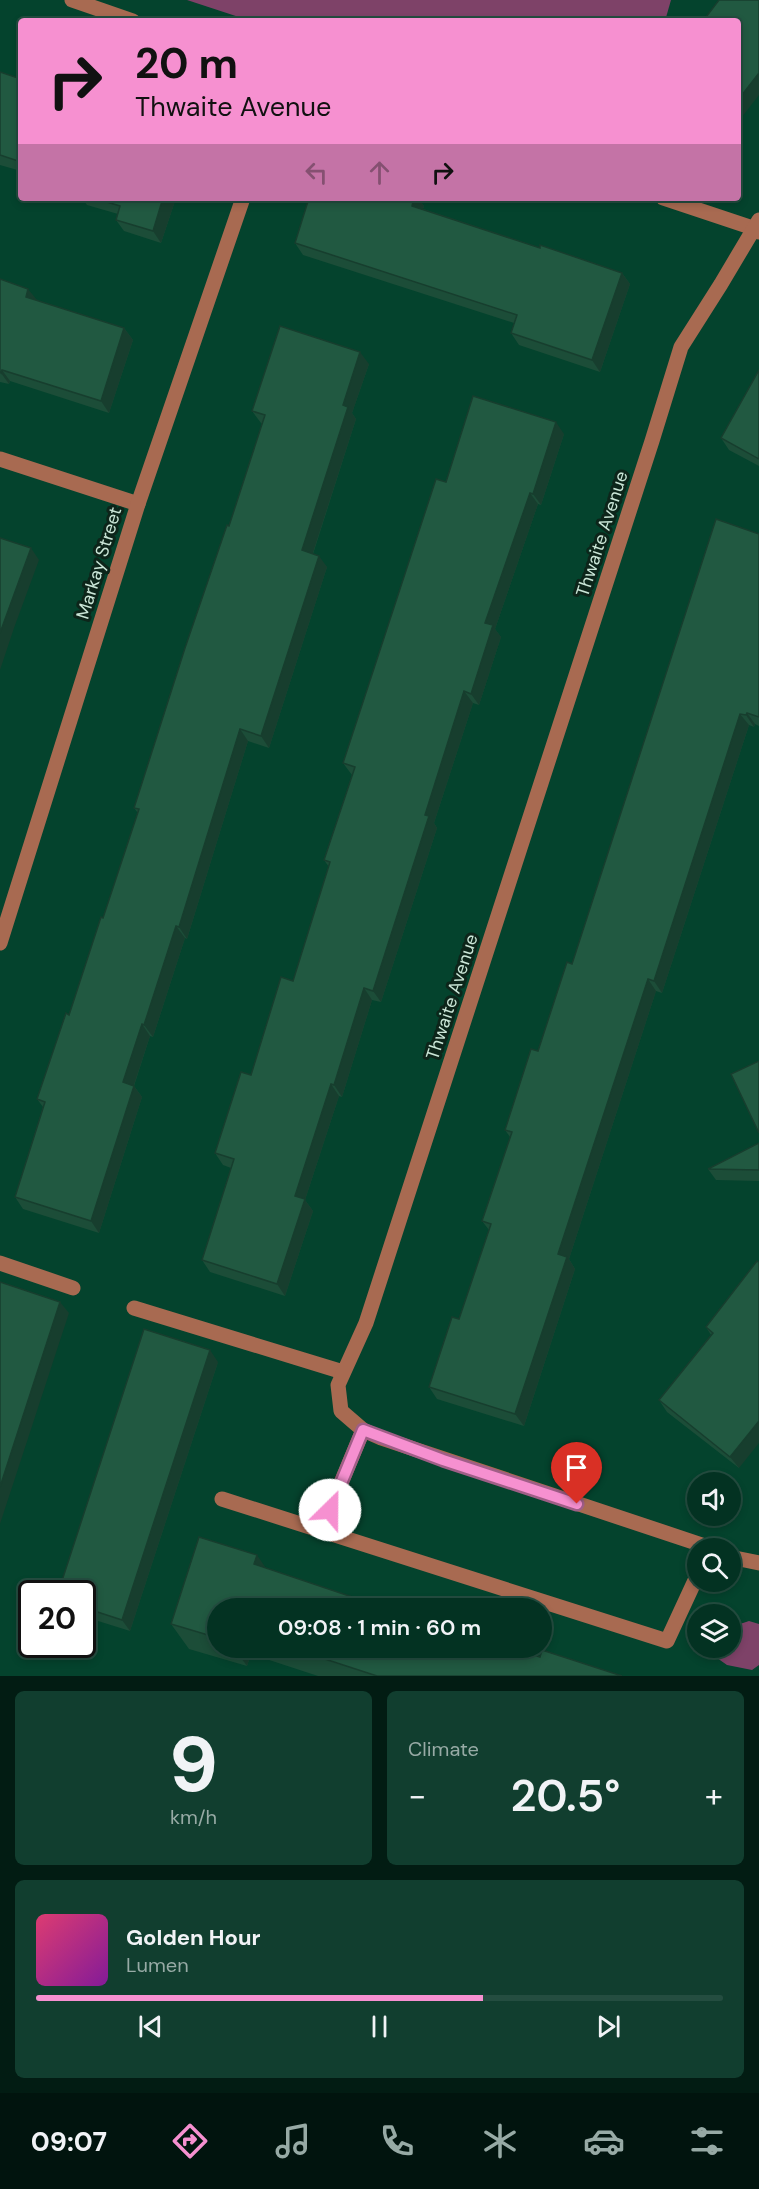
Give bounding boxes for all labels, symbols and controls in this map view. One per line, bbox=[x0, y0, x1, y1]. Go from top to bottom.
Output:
text: 20 m bbox=[135, 36, 238, 91]
icon: right bbox=[36, 42, 114, 120]
text: Thwaite Avenue bbox=[135, 89, 331, 124]
icon: left bbox=[300, 156, 333, 189]
icon: ahead bbox=[363, 156, 396, 189]
icon: right bbox=[426, 156, 459, 189]
street label: Thwaite Avenue bbox=[570, 468, 634, 600]
street label: Markay Street bbox=[71, 504, 127, 622]
street label: Thwaite Avenue bbox=[420, 931, 484, 1063]
pin bbox=[551, 1442, 602, 1504]
icon: arrive bbox=[560, 1451, 593, 1484]
map controls bbox=[687, 1472, 741, 1658]
button: sound bbox=[687, 1472, 741, 1526]
position arrow bbox=[298, 1478, 362, 1542]
button: search bbox=[687, 1538, 741, 1592]
speed limit sign: 20 bbox=[18, 1580, 96, 1658]
button: layers bbox=[687, 1604, 741, 1658]
text: 09:08 · 1 min · 60 m bbox=[278, 1613, 481, 1642]
text: 9 bbox=[169, 1714, 218, 1815]
text: Climate bbox=[408, 1736, 479, 1762]
text: 20.5° bbox=[511, 1766, 620, 1825]
text: − bbox=[408, 1774, 426, 1817]
text: + bbox=[705, 1774, 723, 1817]
text: km/h bbox=[170, 1804, 217, 1830]
text: Golden Hour bbox=[126, 1923, 261, 1952]
text: Lumen bbox=[126, 1952, 189, 1978]
icon: previous bbox=[134, 2010, 167, 2043]
icon: pause bbox=[363, 2010, 396, 2043]
icon: next bbox=[592, 2010, 625, 2043]
icon: directions bbox=[169, 2120, 211, 2162]
icon: music bbox=[272, 2120, 314, 2162]
icon: phone bbox=[376, 2120, 418, 2162]
icon: climate bbox=[479, 2120, 521, 2162]
icon: car bbox=[583, 2120, 625, 2162]
icon: filters bbox=[686, 2120, 728, 2162]
text: 09:07 bbox=[31, 2124, 107, 2159]

